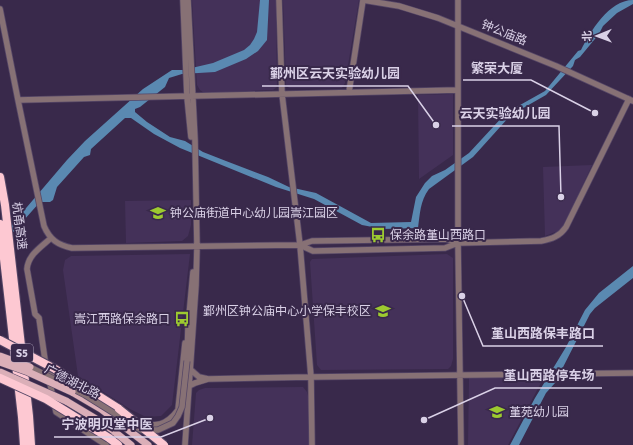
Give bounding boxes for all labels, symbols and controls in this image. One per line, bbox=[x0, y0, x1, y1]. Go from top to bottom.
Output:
north arrow bbox=[577, 16, 617, 56]
street label: 钟公庙路 bbox=[479, 17, 529, 49]
text: 北 bbox=[581, 31, 594, 42]
callout: 繁荣大厦 bbox=[463, 55, 531, 80]
callout: 鄞州区云天实验幼儿园 bbox=[262, 61, 408, 86]
text: 繁荣大厦 bbox=[471, 61, 523, 77]
text: 鄞州区云天实验幼儿园 bbox=[270, 66, 400, 82]
callout: 云天实验幼儿园 bbox=[452, 101, 559, 126]
text: 云天实验幼儿园 bbox=[459, 106, 551, 122]
street label: 杭甬高速 bbox=[9, 201, 29, 251]
school or university icon: 钟公庙街道中心幼儿园嵩江园区 bbox=[149, 204, 167, 222]
place label: 钟公庙街道中心幼儿园嵩江园区 bbox=[170, 206, 338, 221]
bus stop icon: 保余路堇山西路口 bbox=[369, 226, 387, 244]
place label: 保余路堇山西路口 bbox=[390, 228, 486, 243]
school or university icon: 鄞州区钟公庙中心小学保丰校区 bbox=[374, 302, 392, 320]
place label: 鄞州区钟公庙中心小学保丰校区 bbox=[203, 304, 371, 319]
bus stop icon: 嵩江西路保余路口 bbox=[173, 310, 191, 328]
place label: 嵩江西路保余路口 bbox=[74, 312, 170, 327]
callout: 堇山西路保丰路口 bbox=[483, 321, 603, 346]
text: 堇山西路保丰路口 bbox=[491, 326, 595, 342]
road number: S5 bbox=[11, 344, 33, 362]
street label: 广德湖北路 bbox=[42, 362, 102, 402]
callout: 堇山西路停车场 bbox=[495, 363, 602, 388]
text: 堇山西路停车场 bbox=[503, 368, 595, 384]
school or university icon: 堇苑幼儿园 bbox=[488, 403, 506, 421]
place label: 堇苑幼儿园 bbox=[509, 405, 569, 420]
callout: 宁波明贝堂中医 bbox=[54, 412, 161, 437]
text: 宁波明贝堂中医 bbox=[61, 417, 153, 433]

